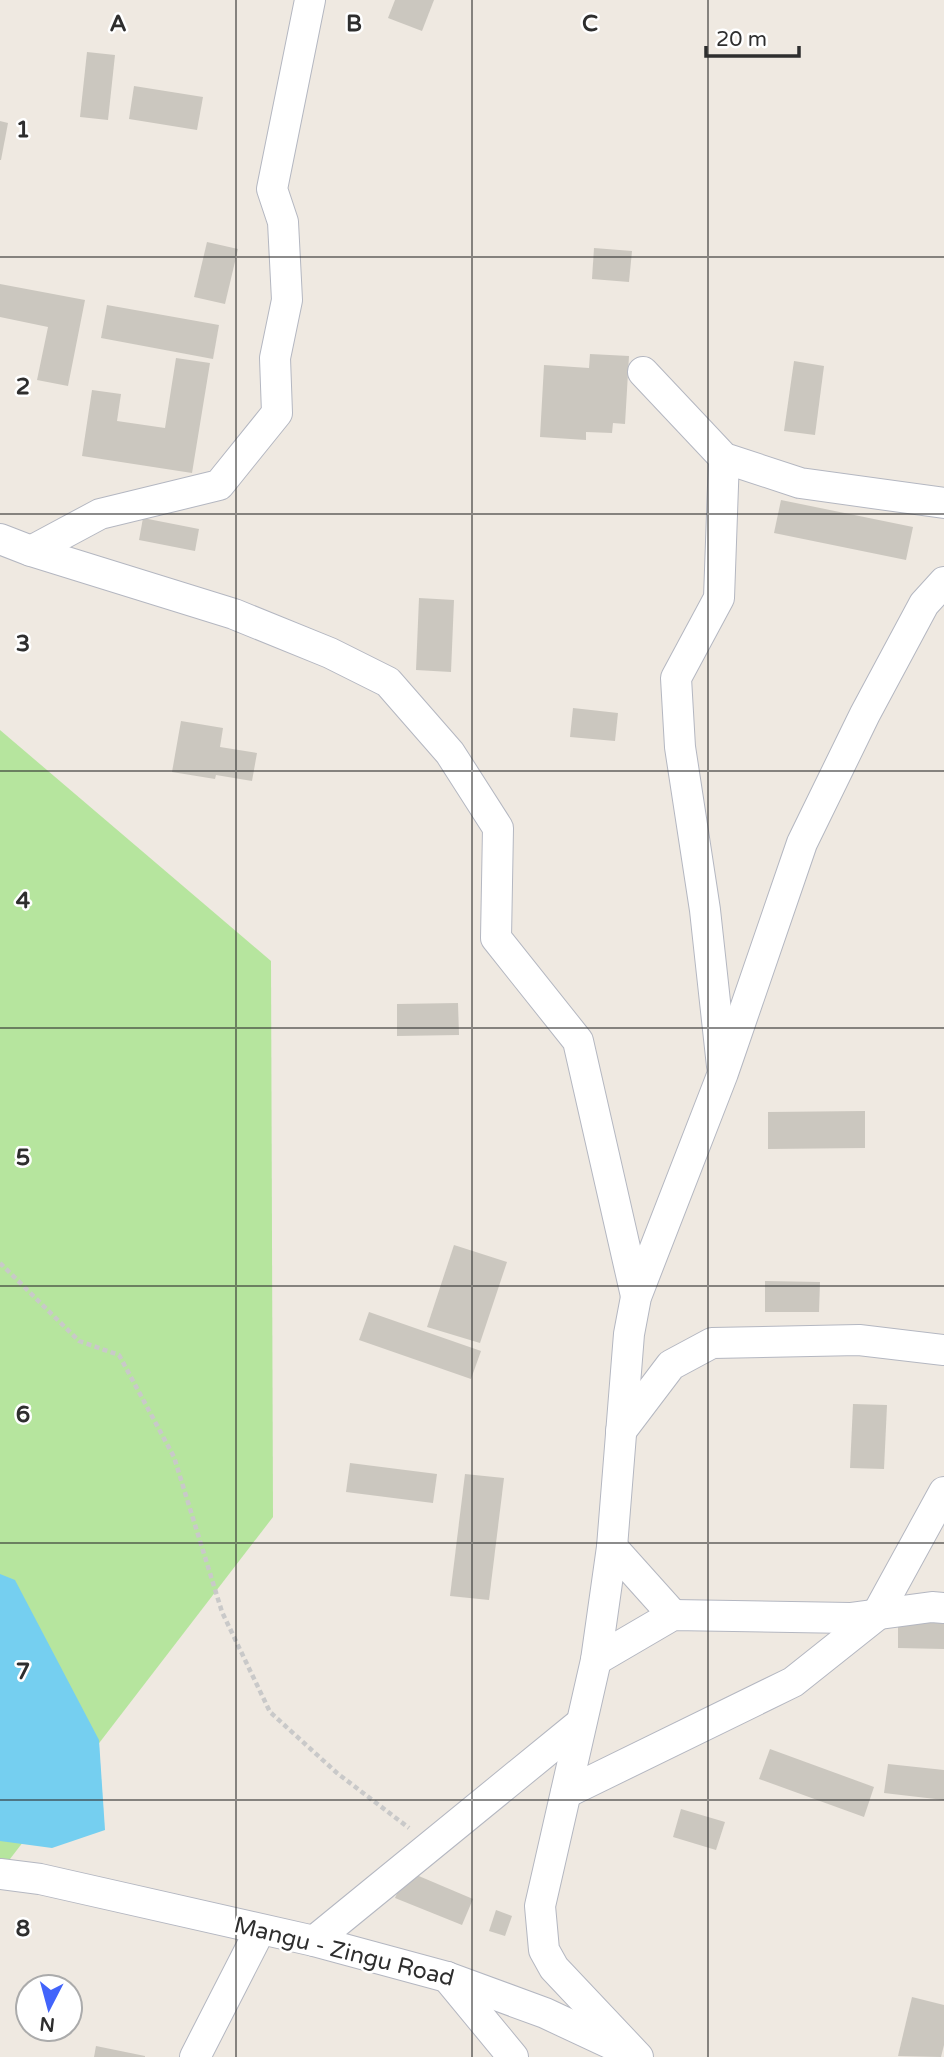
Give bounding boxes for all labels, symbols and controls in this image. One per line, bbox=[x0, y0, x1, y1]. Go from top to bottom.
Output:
text: A bbox=[109, 10, 127, 38]
text: B bbox=[346, 10, 362, 38]
text: C bbox=[582, 10, 598, 38]
scale bar bbox=[706, 14, 799, 58]
text: 20 m bbox=[716, 27, 767, 52]
text: 1 bbox=[16, 116, 30, 144]
text: 2 bbox=[16, 373, 30, 401]
text: 3 bbox=[16, 630, 30, 658]
text: 4 bbox=[16, 887, 31, 915]
text: 5 bbox=[16, 1144, 30, 1172]
text: 6 bbox=[16, 1401, 30, 1429]
text: 7 bbox=[16, 1658, 30, 1686]
street label: Mangu - Zingu Road bbox=[231, 1911, 457, 1993]
text: 8 bbox=[16, 1915, 30, 1943]
north arrow bbox=[14, 1973, 84, 2043]
text: N bbox=[39, 2012, 56, 2036]

